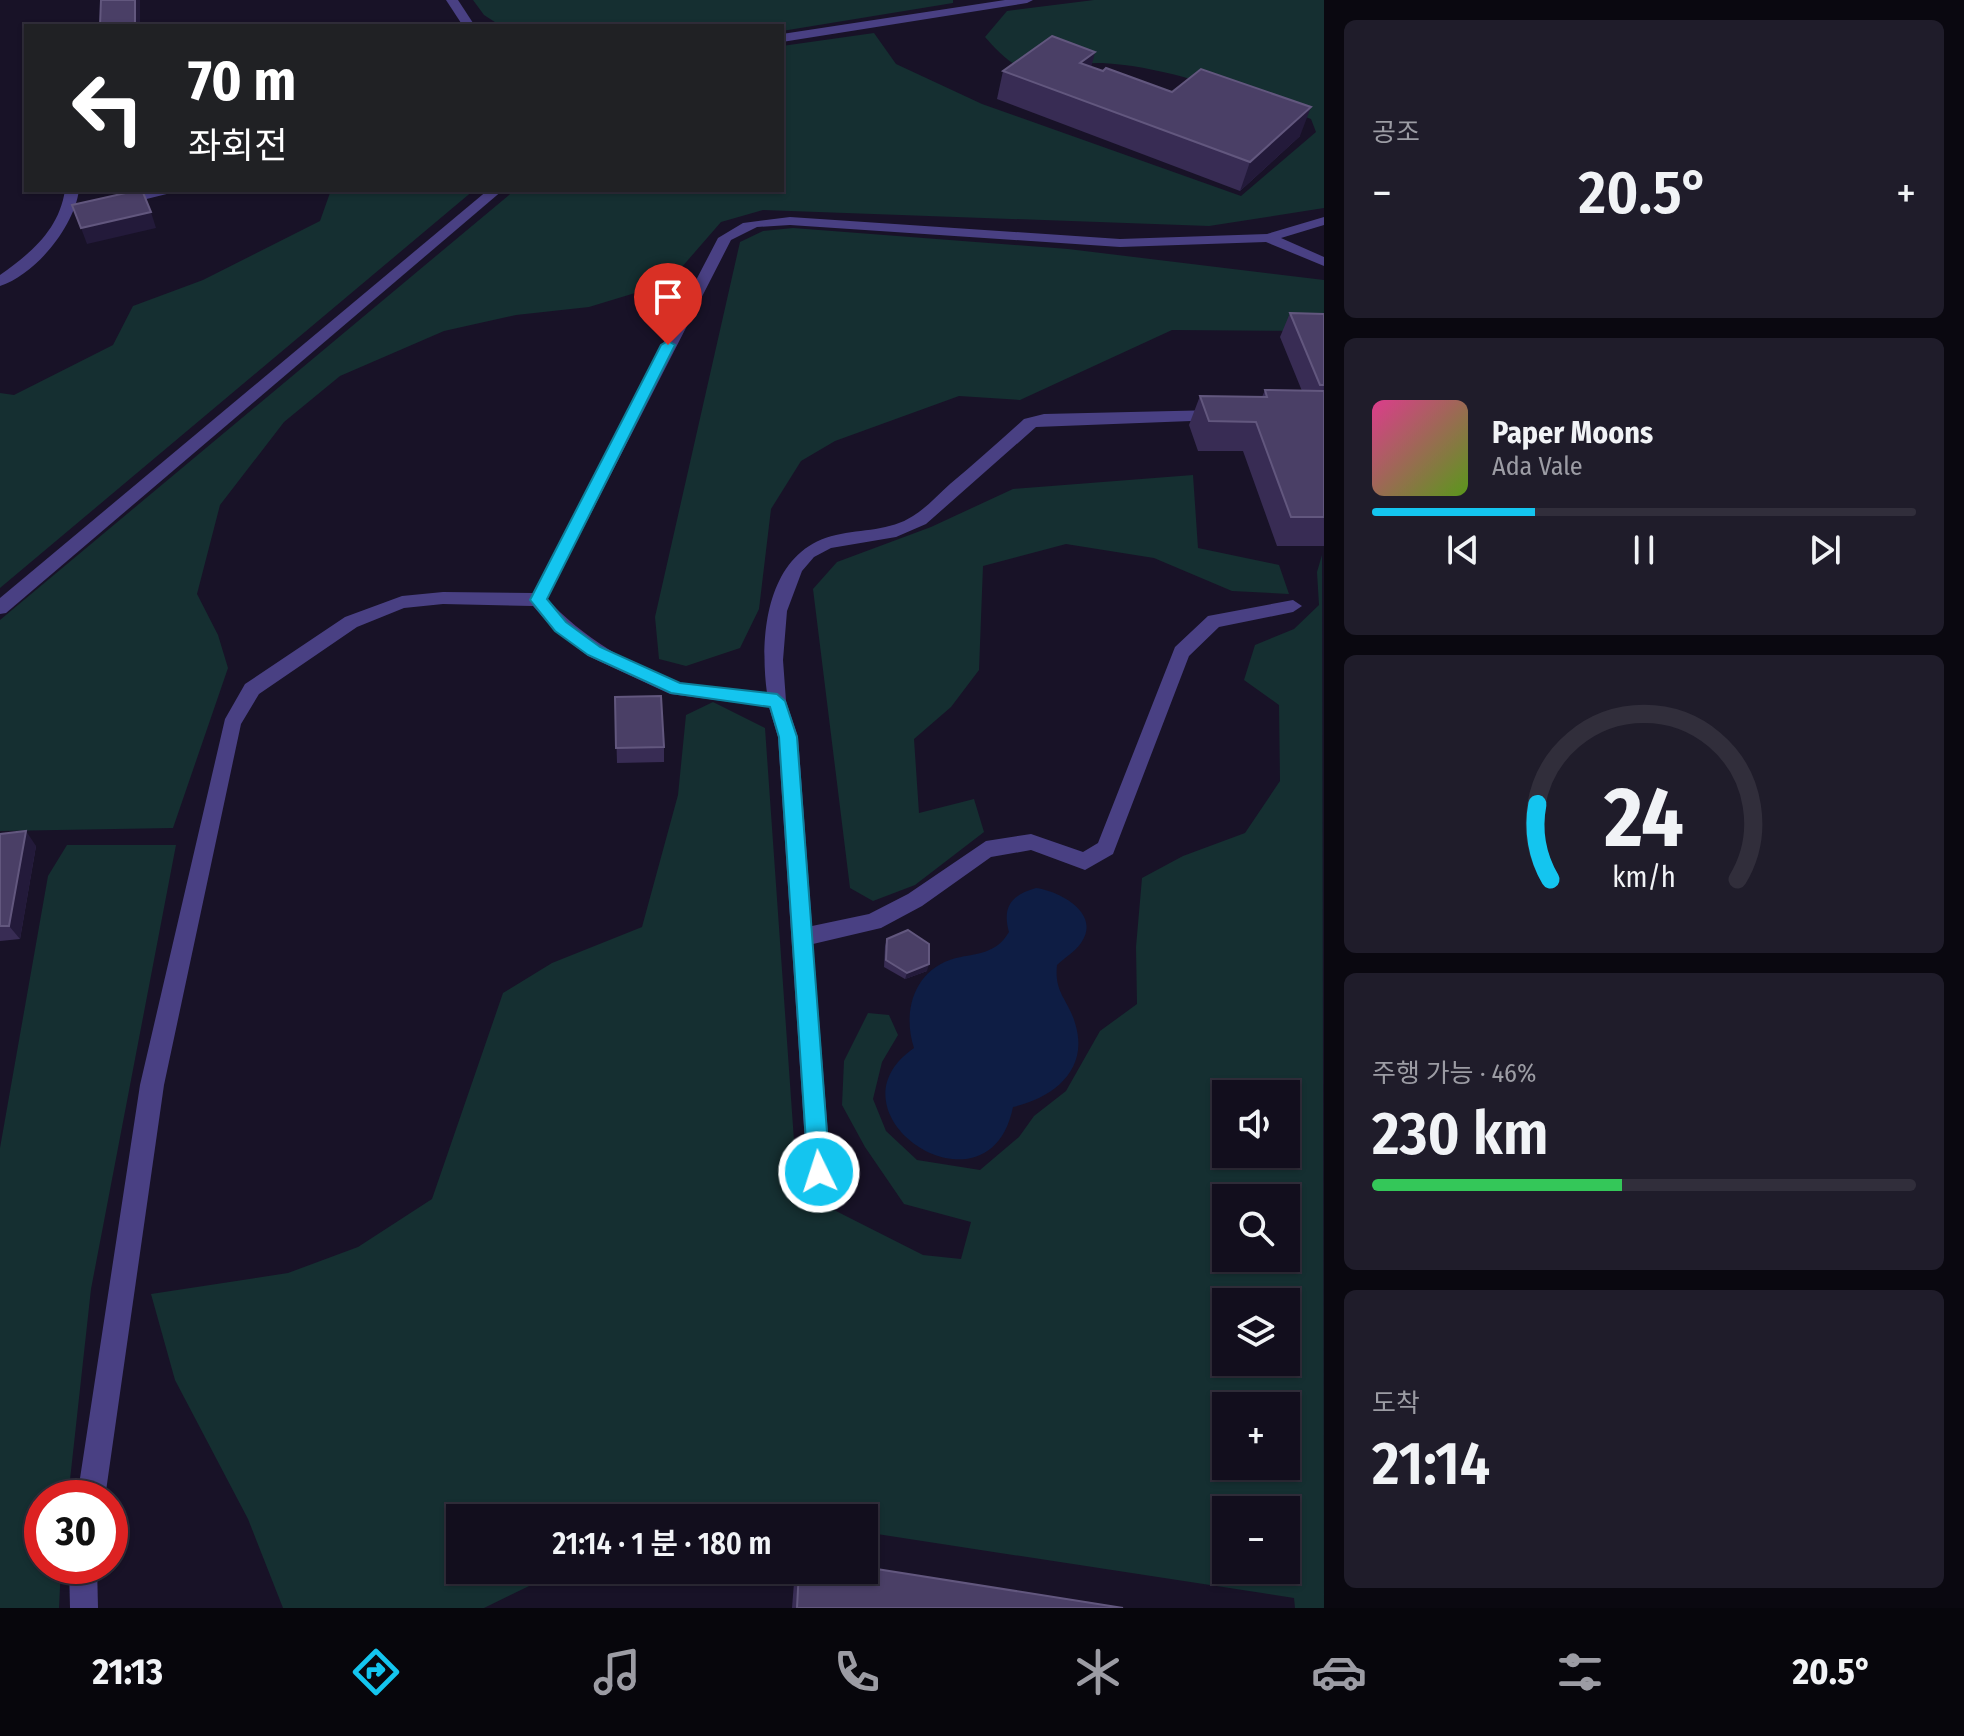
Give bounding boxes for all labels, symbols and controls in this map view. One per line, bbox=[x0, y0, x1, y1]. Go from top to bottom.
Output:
text: 70 m bbox=[188, 48, 296, 115]
icon: left bbox=[56, 56, 160, 160]
text: 공조 bbox=[1372, 117, 1420, 148]
text: 좌회전 bbox=[188, 124, 287, 168]
text: 20.5° bbox=[1579, 157, 1709, 229]
text: − bbox=[1372, 167, 1392, 220]
text: + bbox=[1896, 167, 1916, 220]
pin bbox=[634, 263, 702, 345]
icon: arrive bbox=[646, 275, 690, 319]
text: Paper Moons bbox=[1492, 415, 1653, 451]
text: Ada Vale bbox=[1492, 451, 1583, 482]
icon: previous bbox=[1441, 528, 1485, 572]
icon: pause bbox=[1622, 528, 1666, 572]
icon: next bbox=[1803, 528, 1847, 572]
text: 24 bbox=[1603, 768, 1684, 868]
text: km/h bbox=[1612, 860, 1676, 895]
text: 주행 가능 · 46% bbox=[1372, 1058, 1536, 1089]
map controls bbox=[1212, 1080, 1300, 1584]
button: sound bbox=[1212, 1080, 1300, 1168]
text: 230 km bbox=[1372, 1098, 1549, 1170]
position arrow bbox=[777, 1130, 861, 1214]
button: search bbox=[1212, 1184, 1300, 1272]
button: layers bbox=[1212, 1288, 1300, 1376]
text: 도착 bbox=[1372, 1388, 1420, 1419]
button: + bbox=[1212, 1392, 1300, 1480]
text: 21:14 bbox=[1372, 1428, 1490, 1500]
speed limit sign: 30 bbox=[24, 1480, 128, 1584]
button: − bbox=[1212, 1496, 1300, 1584]
text: 21:14 · 1 분 · 180 m bbox=[553, 1526, 771, 1562]
icon: directions bbox=[348, 1644, 404, 1700]
icon: music bbox=[589, 1644, 645, 1700]
icon: phone bbox=[829, 1644, 885, 1700]
icon: climate bbox=[1070, 1644, 1126, 1700]
icon: car bbox=[1311, 1644, 1367, 1700]
icon: filters bbox=[1552, 1644, 1608, 1700]
text: 21:13 bbox=[92, 1650, 163, 1694]
text: 20.5° bbox=[1792, 1650, 1872, 1694]

